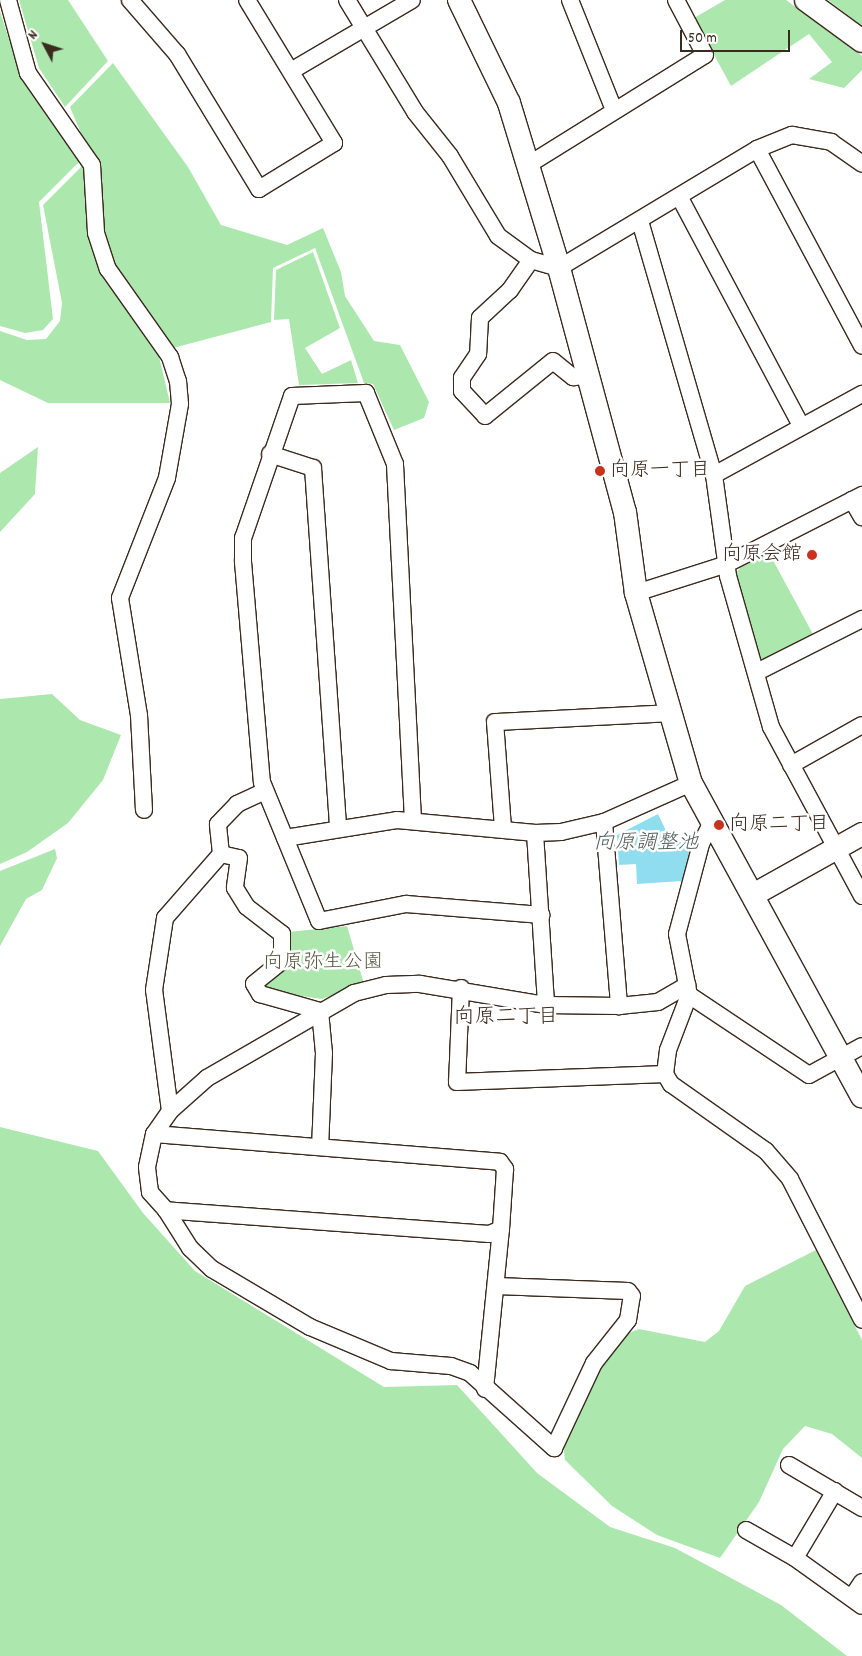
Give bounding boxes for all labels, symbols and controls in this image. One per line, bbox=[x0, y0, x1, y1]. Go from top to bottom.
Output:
north arrow bbox=[20, 20, 70, 70]
scale bar bbox=[682, 20, 792, 52]
text: N bbox=[24, 26, 43, 44]
text: 50 m bbox=[688, 28, 717, 50]
place label: 向原一丁目 bbox=[610, 459, 710, 483]
marker: 向原一丁目 bbox=[594, 465, 606, 477]
place label: 向原会館 bbox=[722, 543, 802, 567]
marker: 向原会館 bbox=[806, 549, 818, 561]
place label: 向原二丁目 bbox=[729, 813, 829, 837]
marker: 向原二丁目 bbox=[713, 819, 725, 831]
water label: 向原調整池 bbox=[594, 831, 698, 857]
park label: 向原弥生公園 bbox=[263, 951, 383, 975]
district label: 向原二丁目 bbox=[454, 1005, 558, 1031]

